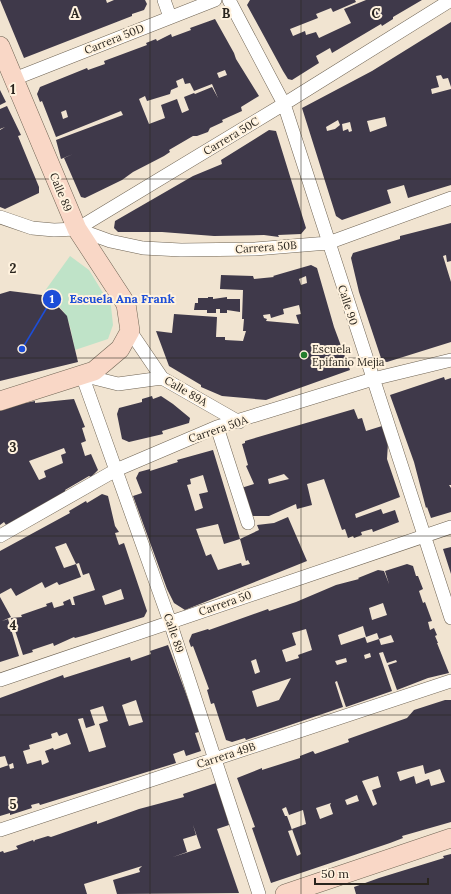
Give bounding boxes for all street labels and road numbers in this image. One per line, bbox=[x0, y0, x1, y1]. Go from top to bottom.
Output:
street label: Carrera 50D bbox=[82, 21, 146, 57]
street label: Carrera 50C bbox=[201, 114, 262, 158]
street label: Calle 89 bbox=[47, 171, 75, 213]
street label: Carrera 50B bbox=[235, 238, 297, 256]
street label: Calle 90 bbox=[335, 283, 361, 327]
street label: Calle 89A bbox=[162, 373, 211, 410]
street label: Carrera 50A bbox=[187, 412, 251, 446]
street label: Carrera 50 bbox=[197, 587, 253, 619]
street label: Calle 89 bbox=[161, 611, 187, 655]
street label: Carrera 49B bbox=[195, 739, 257, 771]

